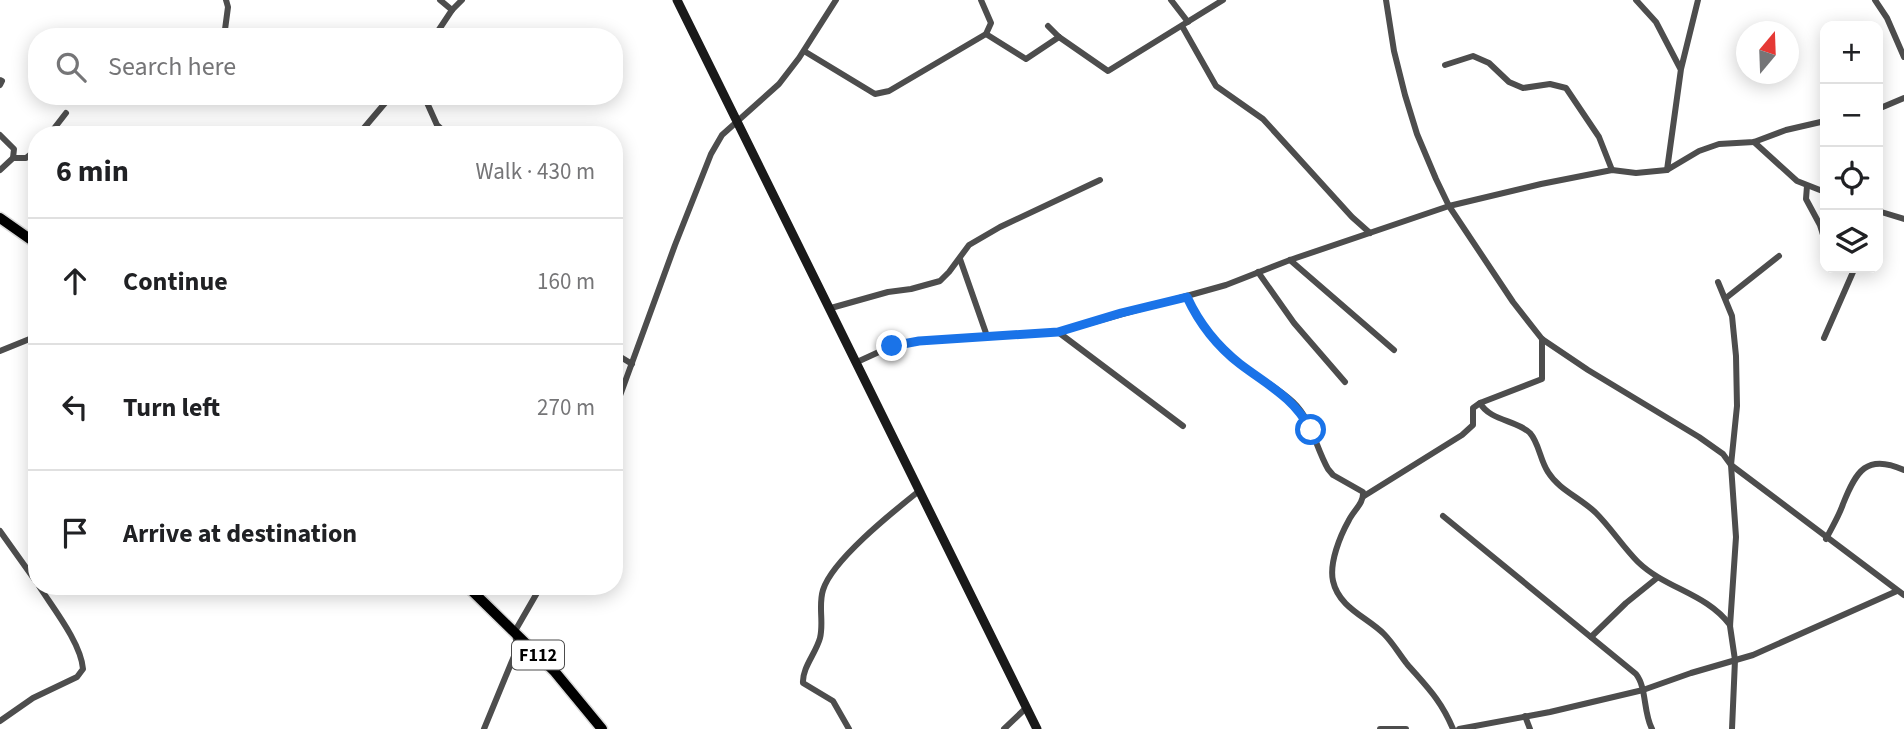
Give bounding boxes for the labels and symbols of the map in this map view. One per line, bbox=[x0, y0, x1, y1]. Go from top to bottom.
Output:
north arrow bbox=[1736, 21, 1799, 84]
route end bbox=[876, 330, 907, 361]
route start bbox=[1295, 414, 1326, 445]
road number: F112 bbox=[512, 640, 564, 670]

